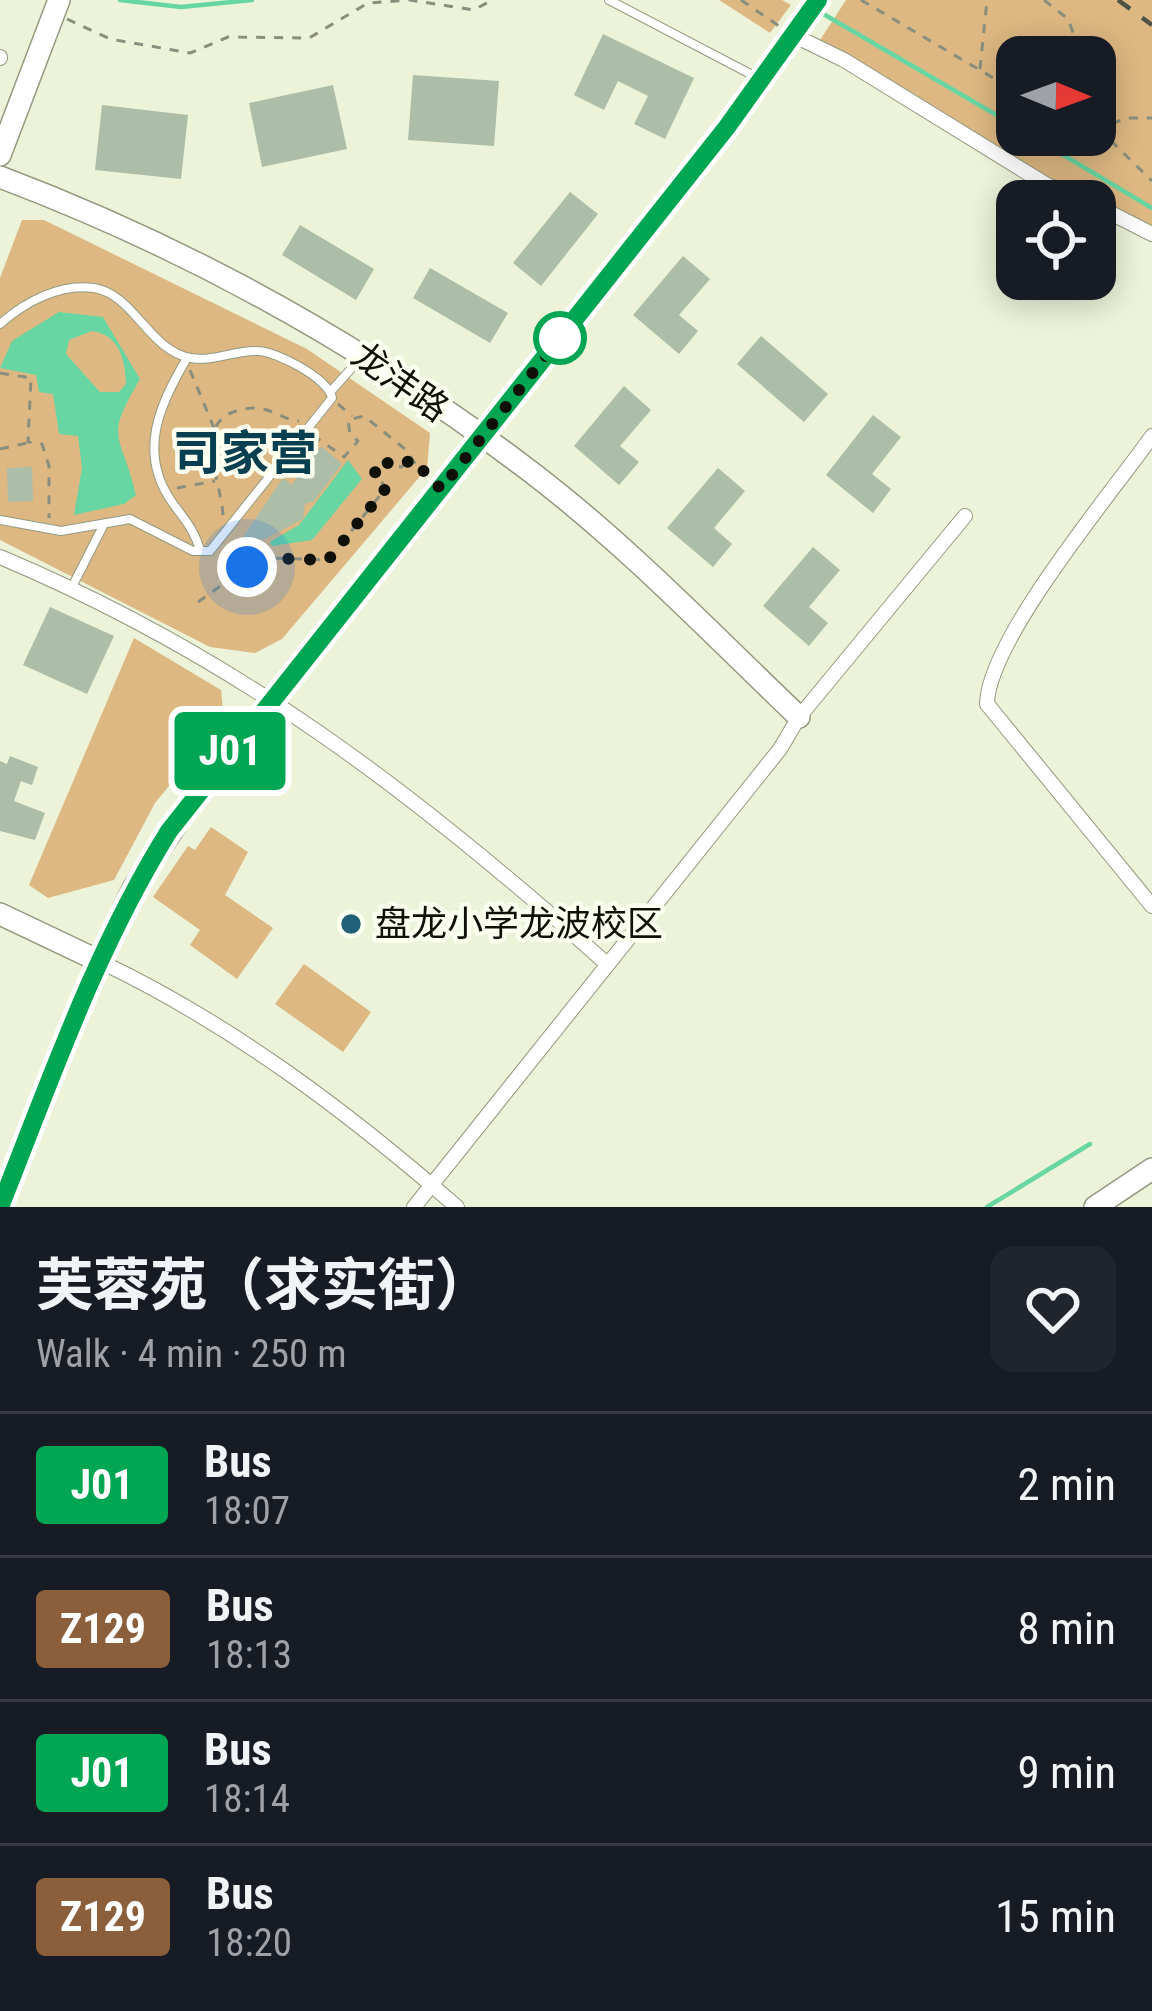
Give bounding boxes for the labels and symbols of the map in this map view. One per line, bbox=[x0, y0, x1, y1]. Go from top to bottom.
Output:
north arrow bbox=[996, 36, 1116, 156]
unlabelled marker bbox=[535, 313, 585, 363]
street label: 龙沣路 bbox=[344, 334, 456, 430]
district label: 司家营 bbox=[173, 425, 317, 482]
your location bbox=[217, 537, 277, 597]
line badge: J01 bbox=[161, 712, 299, 790]
place label: 盘龙小学龙波校区 bbox=[375, 903, 663, 945]
marker: 盘龙小学龙波校区 bbox=[338, 911, 364, 937]

